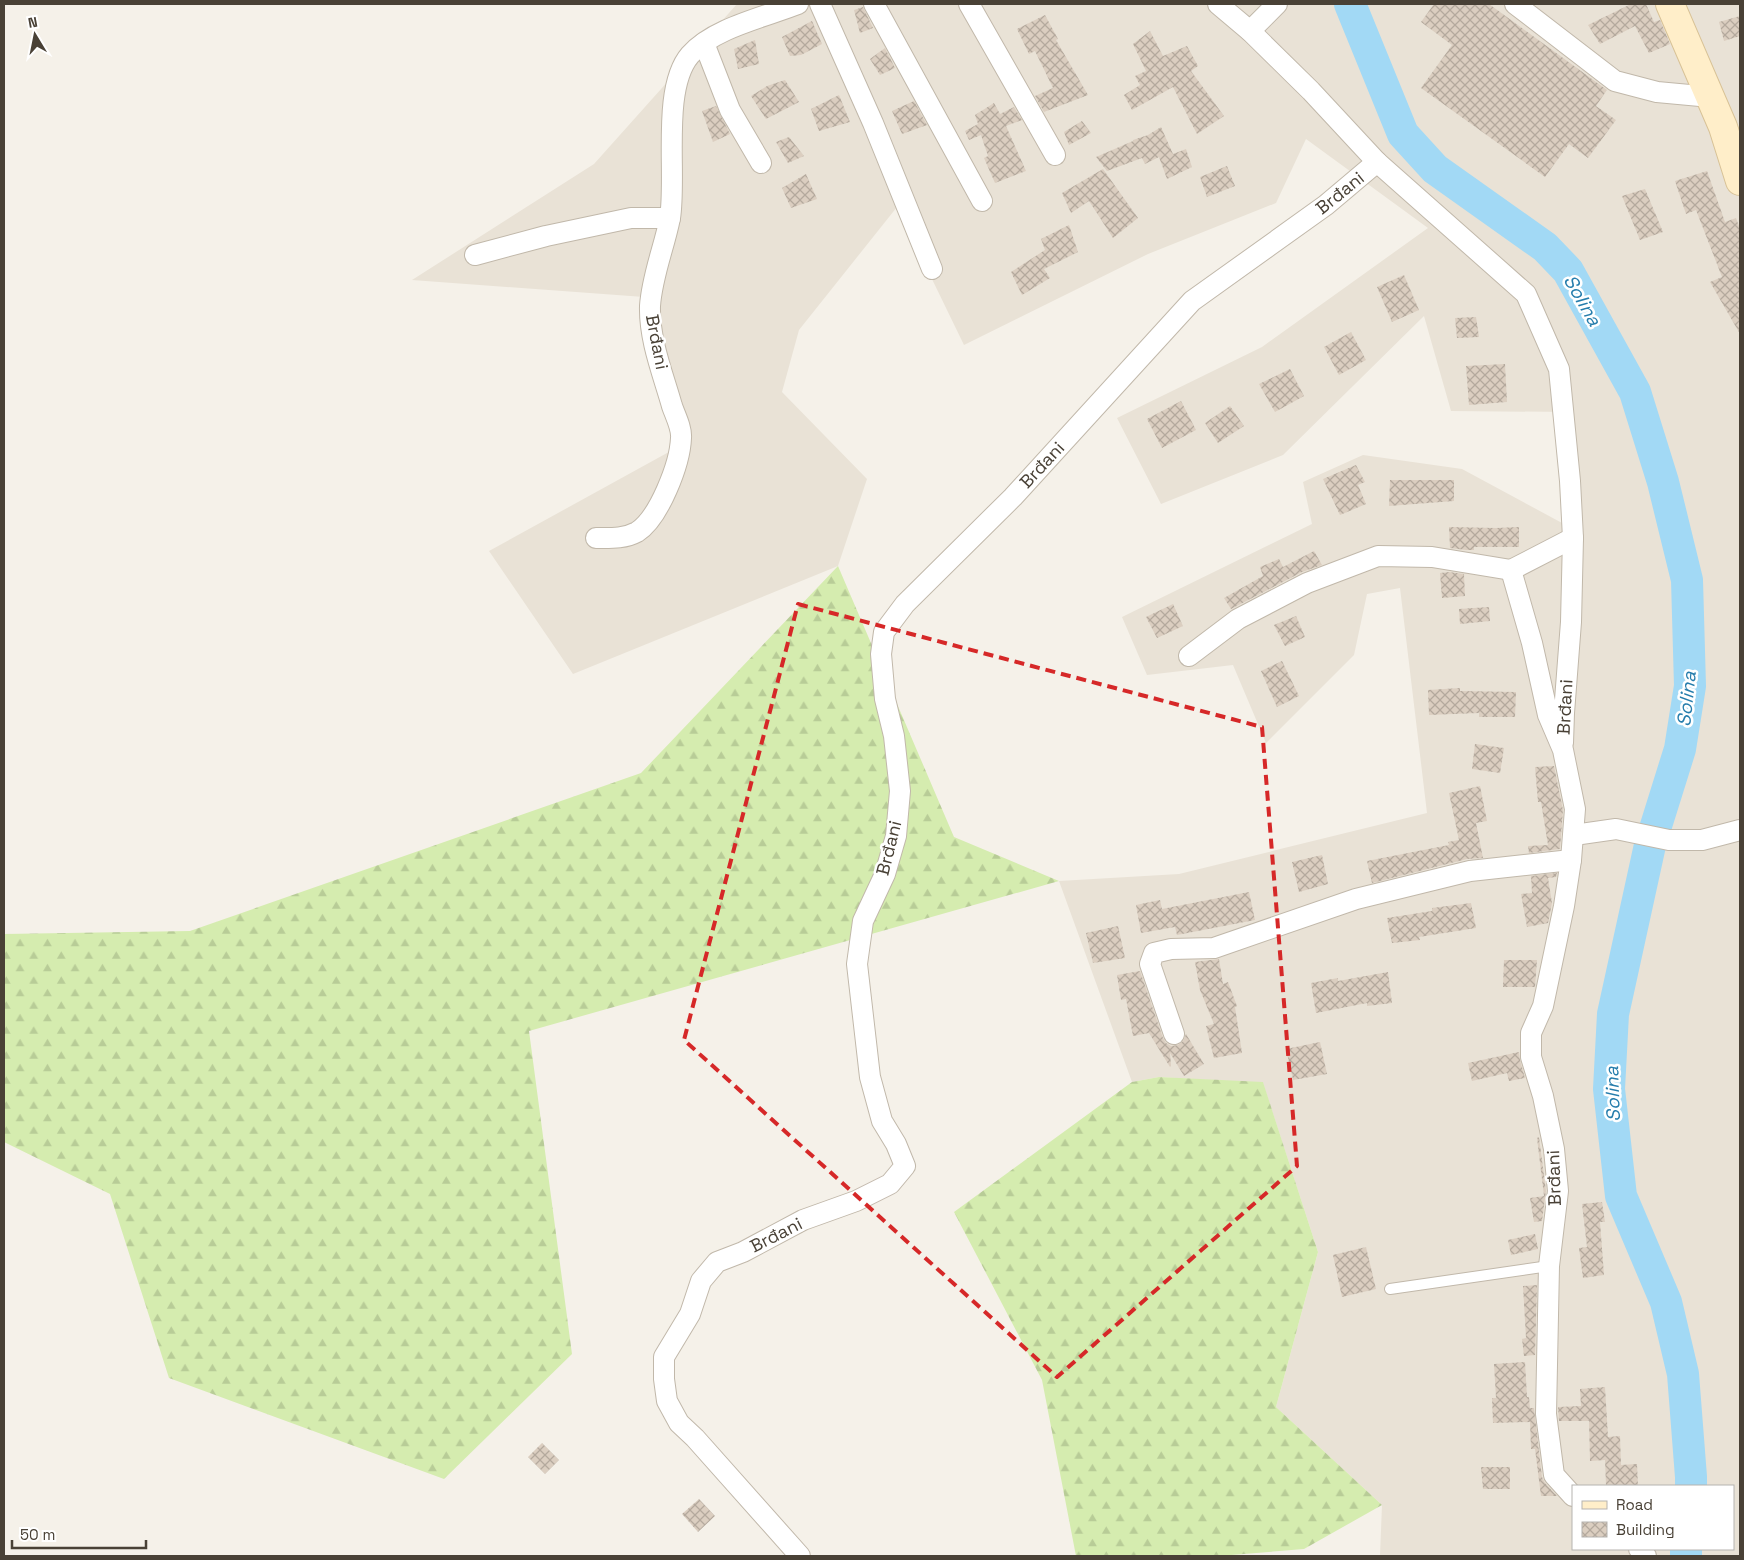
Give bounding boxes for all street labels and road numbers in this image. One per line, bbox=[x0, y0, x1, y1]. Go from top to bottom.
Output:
street label: Brđani bbox=[1311, 166, 1369, 219]
street label: Brđani bbox=[641, 312, 674, 371]
street label: Brđani bbox=[1014, 436, 1069, 493]
street label: Brđani bbox=[1552, 679, 1577, 735]
street label: Brđani bbox=[871, 818, 906, 878]
street label: Brđani bbox=[1541, 1150, 1566, 1206]
street label: Brđani bbox=[746, 1212, 806, 1257]

